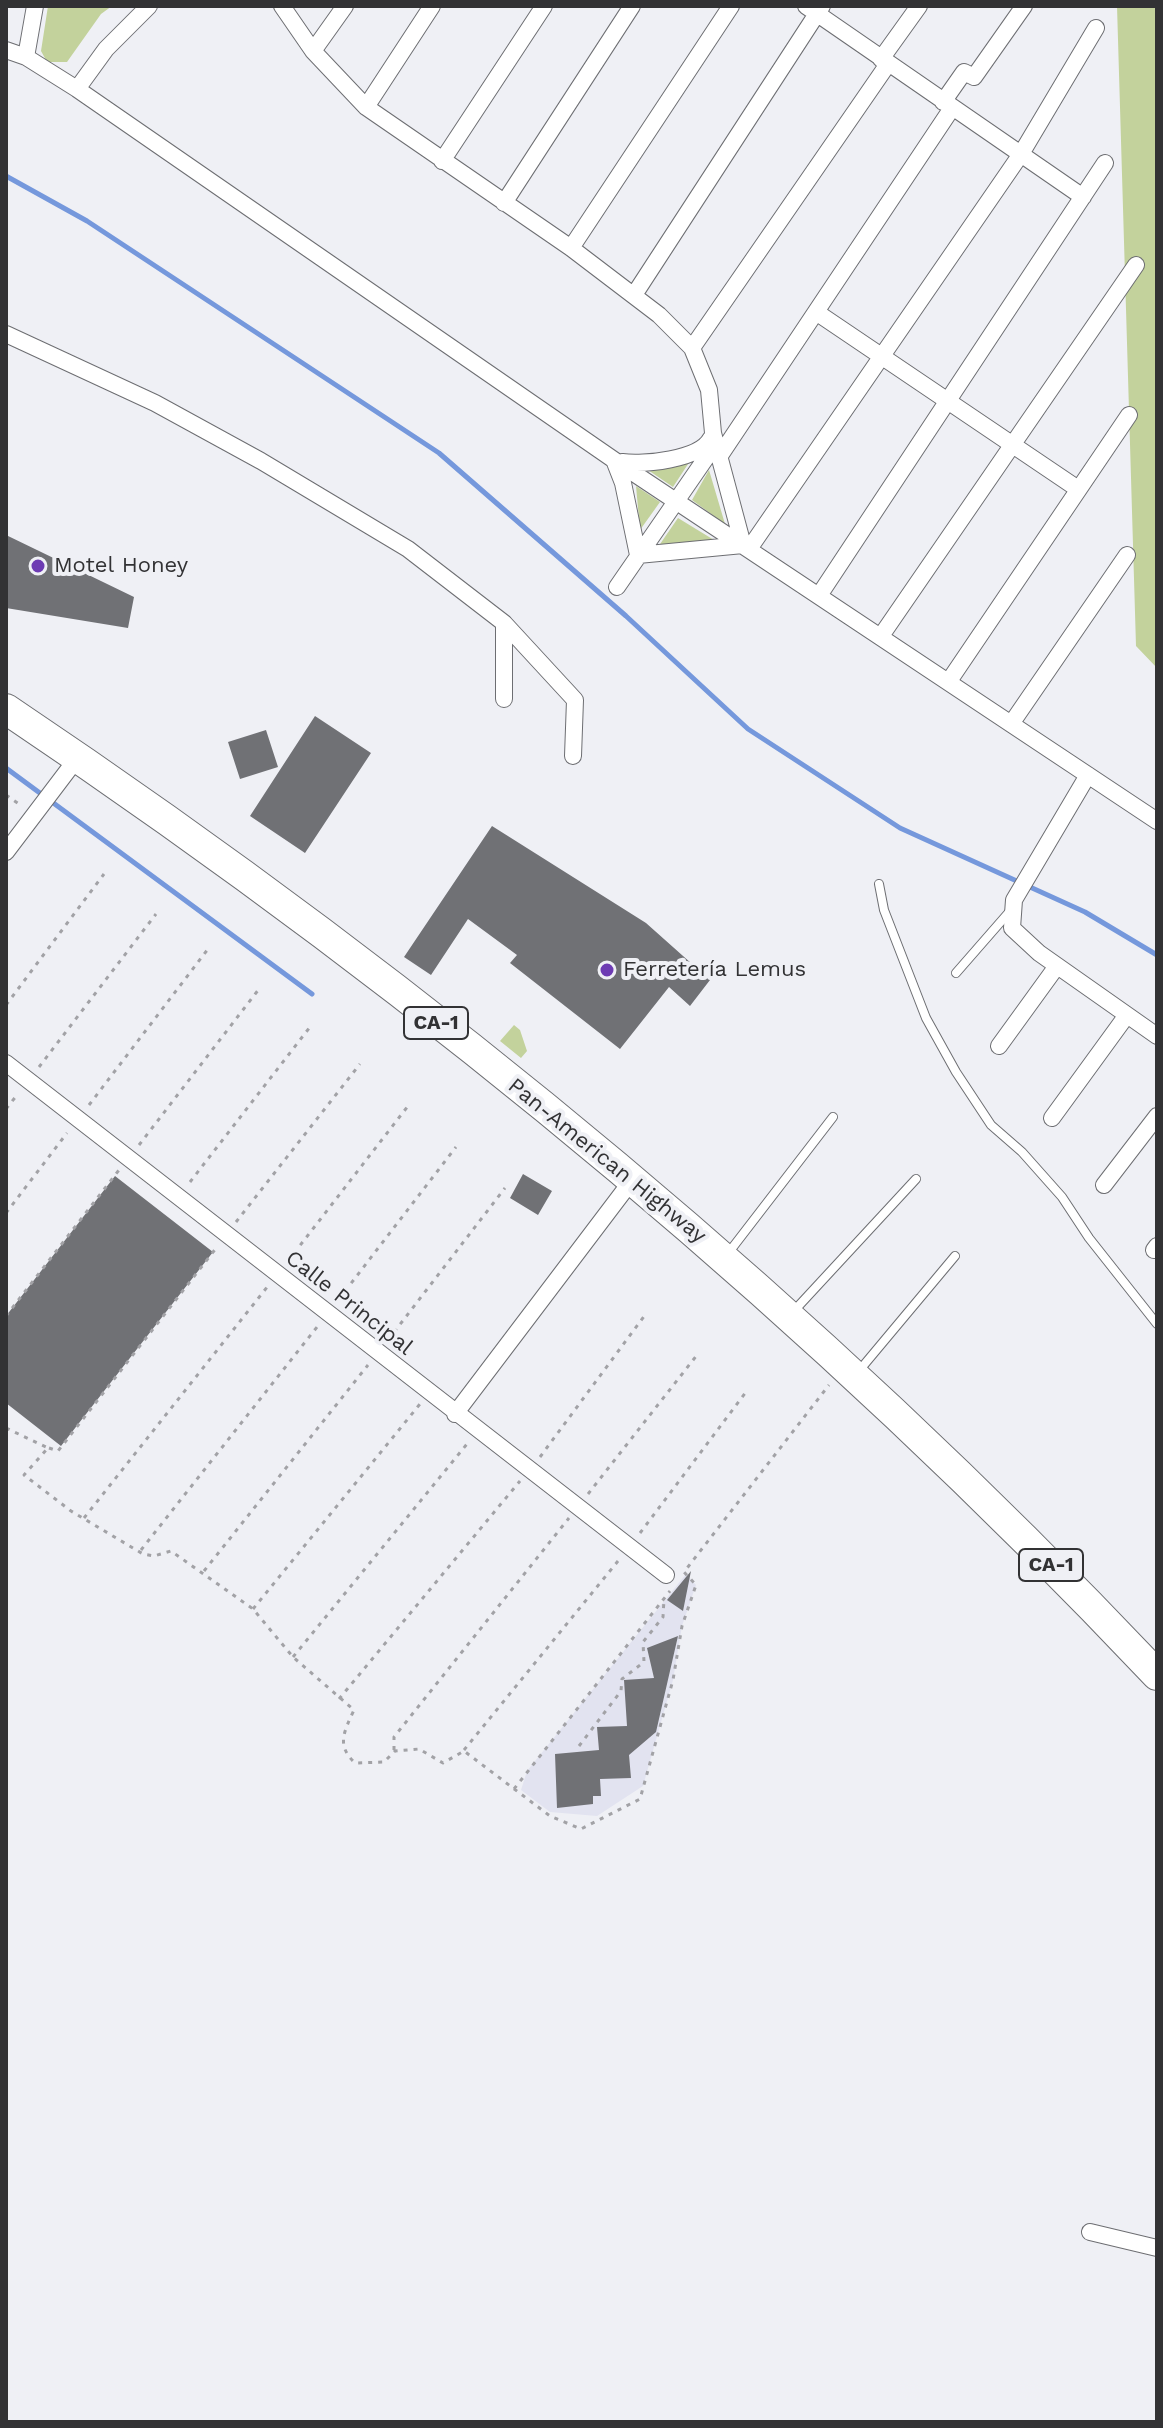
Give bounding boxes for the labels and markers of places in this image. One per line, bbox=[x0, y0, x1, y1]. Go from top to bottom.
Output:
place label: Motel Honey bbox=[54, 553, 188, 579]
marker: Motel Honey bbox=[29, 557, 47, 575]
place label: Ferretería Lemus bbox=[623, 957, 806, 983]
marker: Ferretería Lemus bbox=[598, 961, 616, 979]

